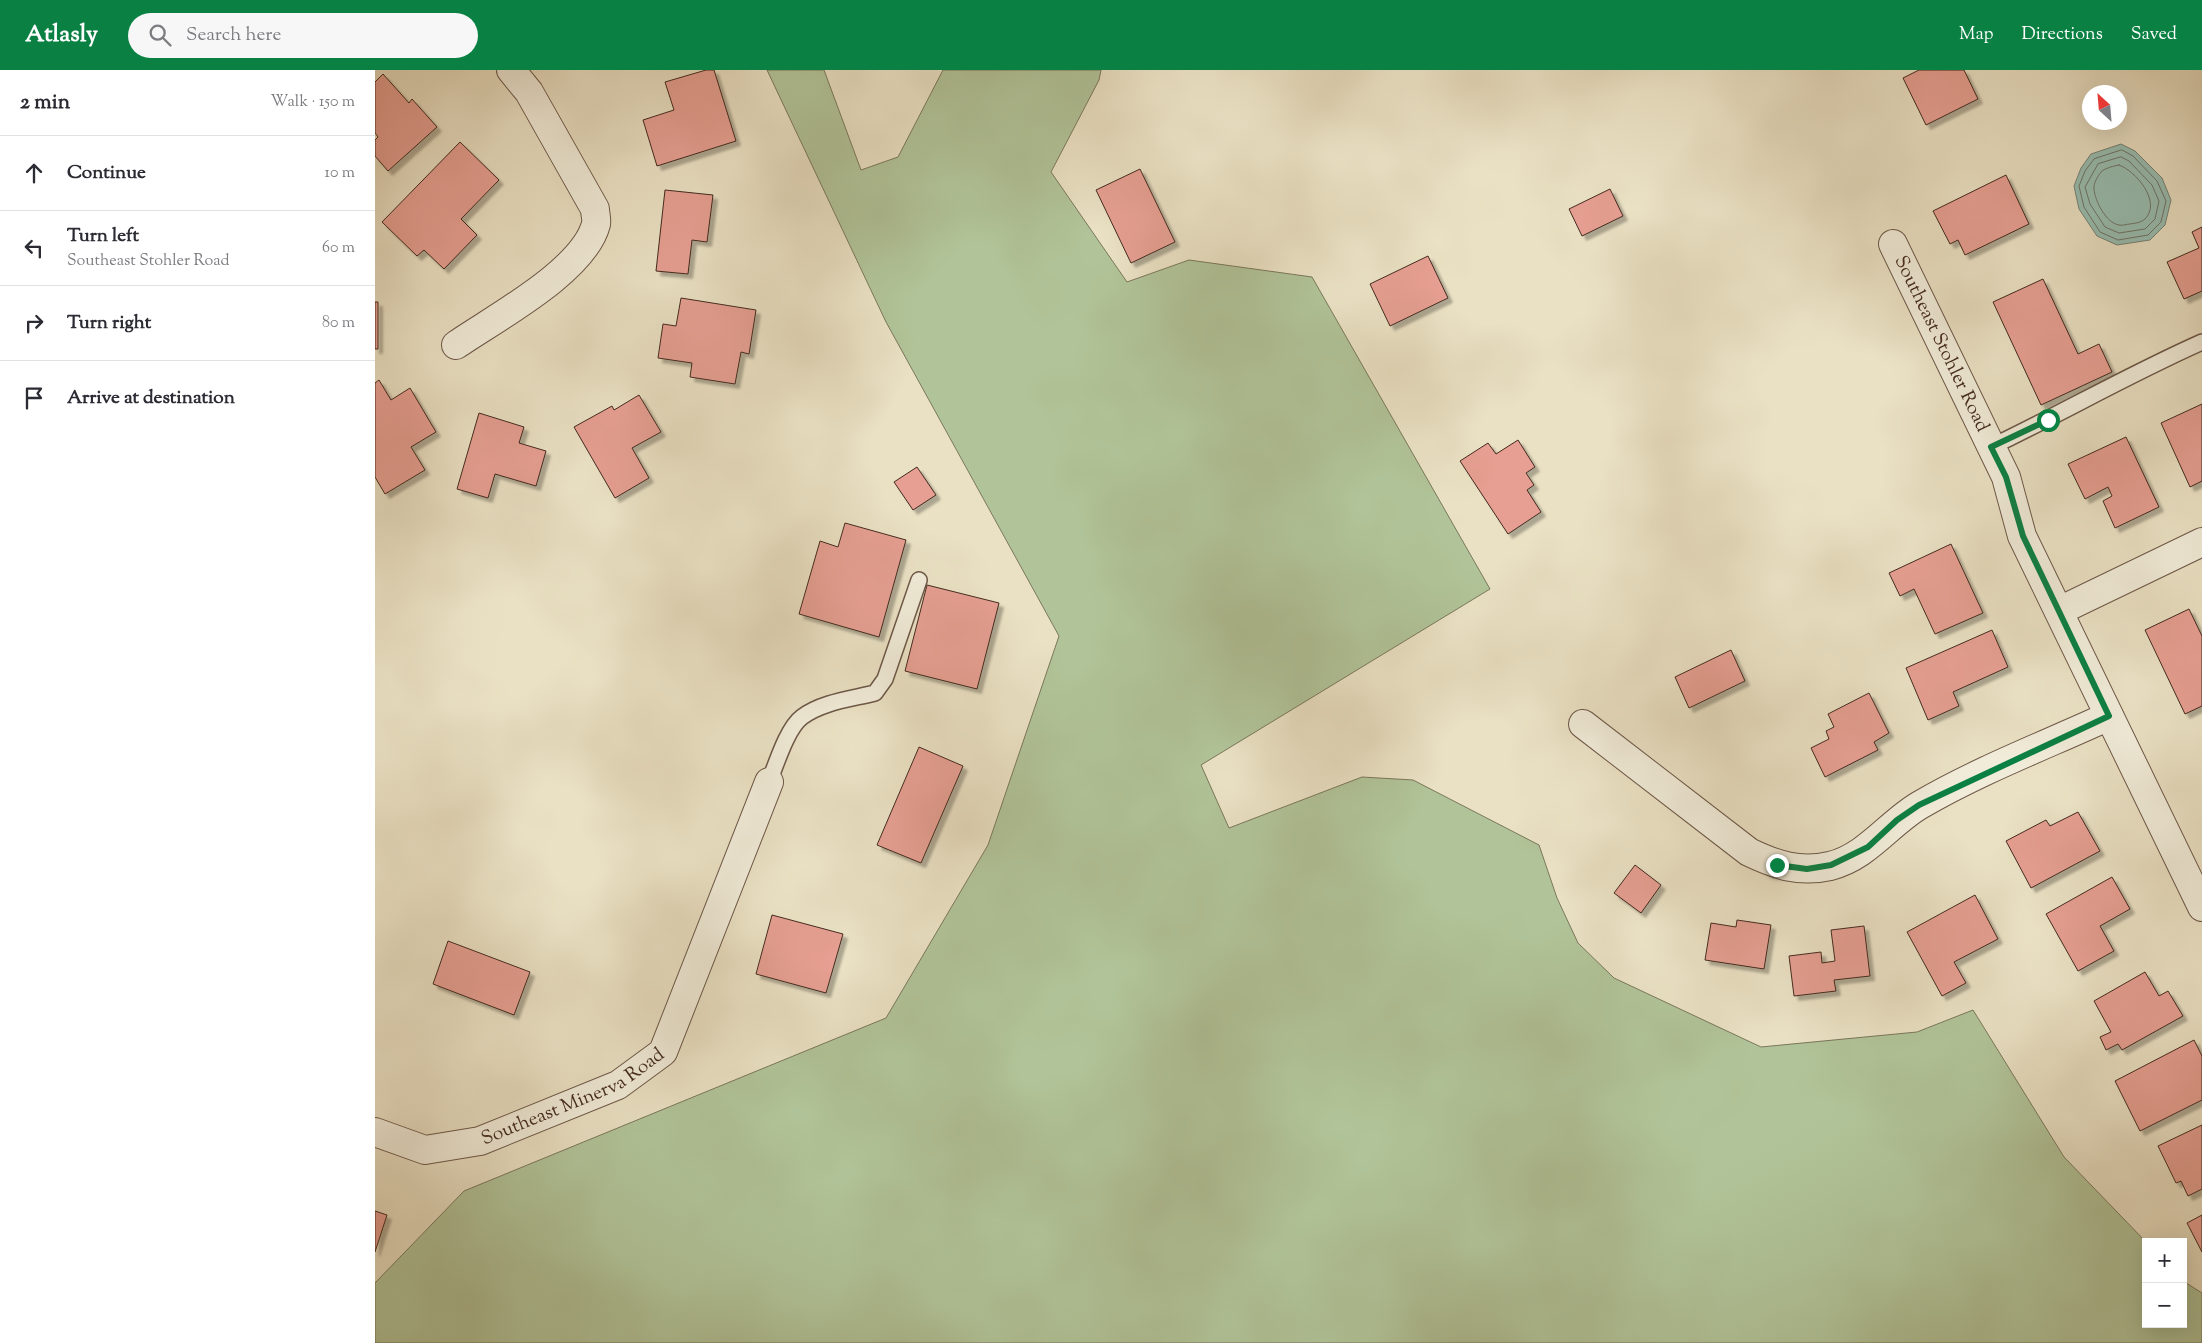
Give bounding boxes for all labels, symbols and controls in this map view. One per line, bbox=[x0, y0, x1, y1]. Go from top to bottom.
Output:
search box bbox=[128, 13, 478, 58]
text: Atlasly bbox=[25, 18, 98, 52]
icon: search bbox=[146, 21, 174, 49]
text: Search here bbox=[186, 22, 281, 49]
text: Map bbox=[1959, 22, 1994, 48]
text: Directions bbox=[2022, 22, 2103, 48]
text: Saved bbox=[2131, 22, 2177, 48]
north arrow bbox=[2082, 85, 2127, 130]
text: 2 min bbox=[20, 88, 70, 118]
text: Walk · 150 m bbox=[271, 91, 355, 114]
icon: ahead bbox=[20, 159, 48, 187]
text: Continue bbox=[67, 160, 146, 187]
text: 10 m bbox=[325, 162, 355, 185]
text: Turn left bbox=[67, 223, 139, 250]
icon: left bbox=[20, 234, 48, 262]
text: 60 m bbox=[322, 237, 355, 260]
text: Southeast Stohler Road bbox=[67, 250, 229, 273]
street label: Southeast Stohler Road bbox=[1887, 251, 1996, 437]
icon: right bbox=[20, 309, 48, 337]
text: Turn right bbox=[67, 310, 151, 337]
text: 80 m bbox=[322, 312, 355, 335]
icon: arrive bbox=[20, 384, 48, 412]
text: Arrive at destination bbox=[67, 385, 235, 412]
route start bbox=[2037, 409, 2060, 432]
route end bbox=[1766, 854, 1789, 877]
street label: Southeast Minerva Road bbox=[477, 1042, 670, 1153]
map controls bbox=[2142, 1238, 2187, 1328]
button: + bbox=[2142, 1238, 2187, 1283]
button: − bbox=[2142, 1283, 2187, 1328]

